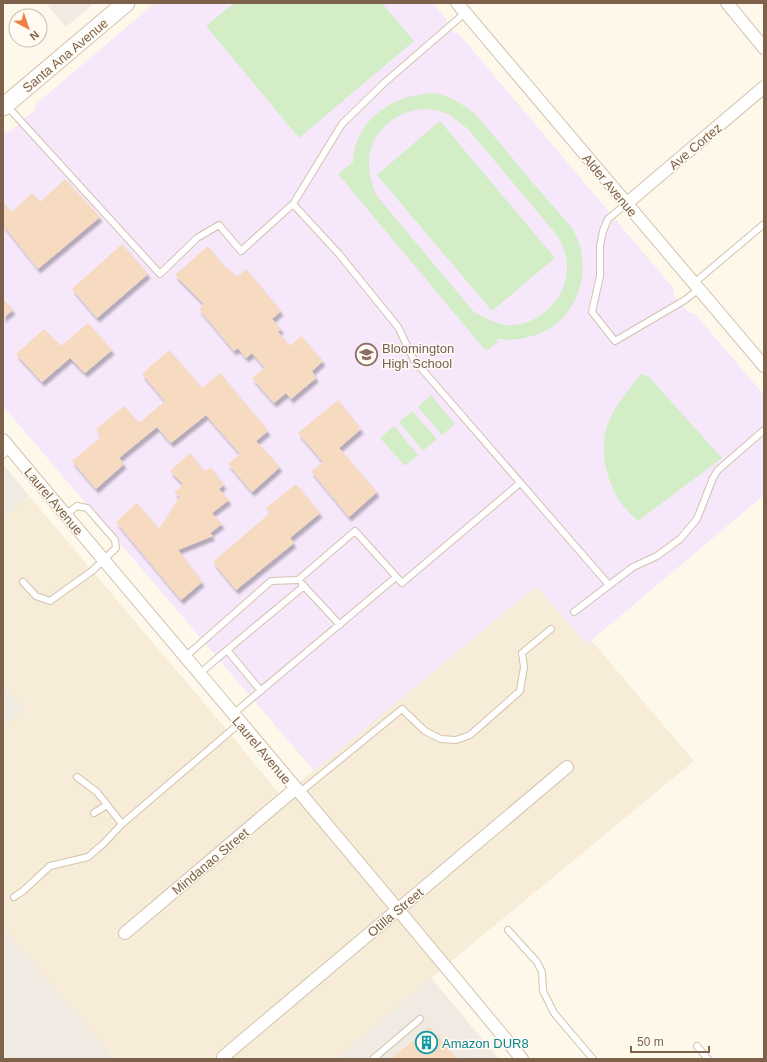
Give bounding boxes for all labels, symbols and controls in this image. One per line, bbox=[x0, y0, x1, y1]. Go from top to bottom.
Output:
north arrow bbox=[8, 8, 48, 48]
street label: Santa Ana Avenue bbox=[20, 15, 111, 95]
text: N bbox=[27, 29, 41, 43]
street label: Ave Cortez bbox=[666, 120, 725, 173]
street label: Alder Avenue bbox=[579, 151, 640, 220]
place label: Bloomington High School bbox=[382, 341, 454, 371]
school or university icon: Bloomington High School bbox=[353, 342, 379, 368]
street label: Laurel Avenue bbox=[21, 465, 86, 538]
street label: Laurel Avenue bbox=[229, 714, 294, 787]
street label: Mindanao Street bbox=[169, 825, 252, 898]
street label: Otilla Street bbox=[364, 885, 426, 940]
scale bar bbox=[631, 1028, 709, 1054]
building icon: Amazon DUR8 bbox=[413, 1030, 439, 1056]
text: 50 m bbox=[637, 1035, 664, 1049]
place label: Amazon DUR8 bbox=[442, 1036, 529, 1051]

